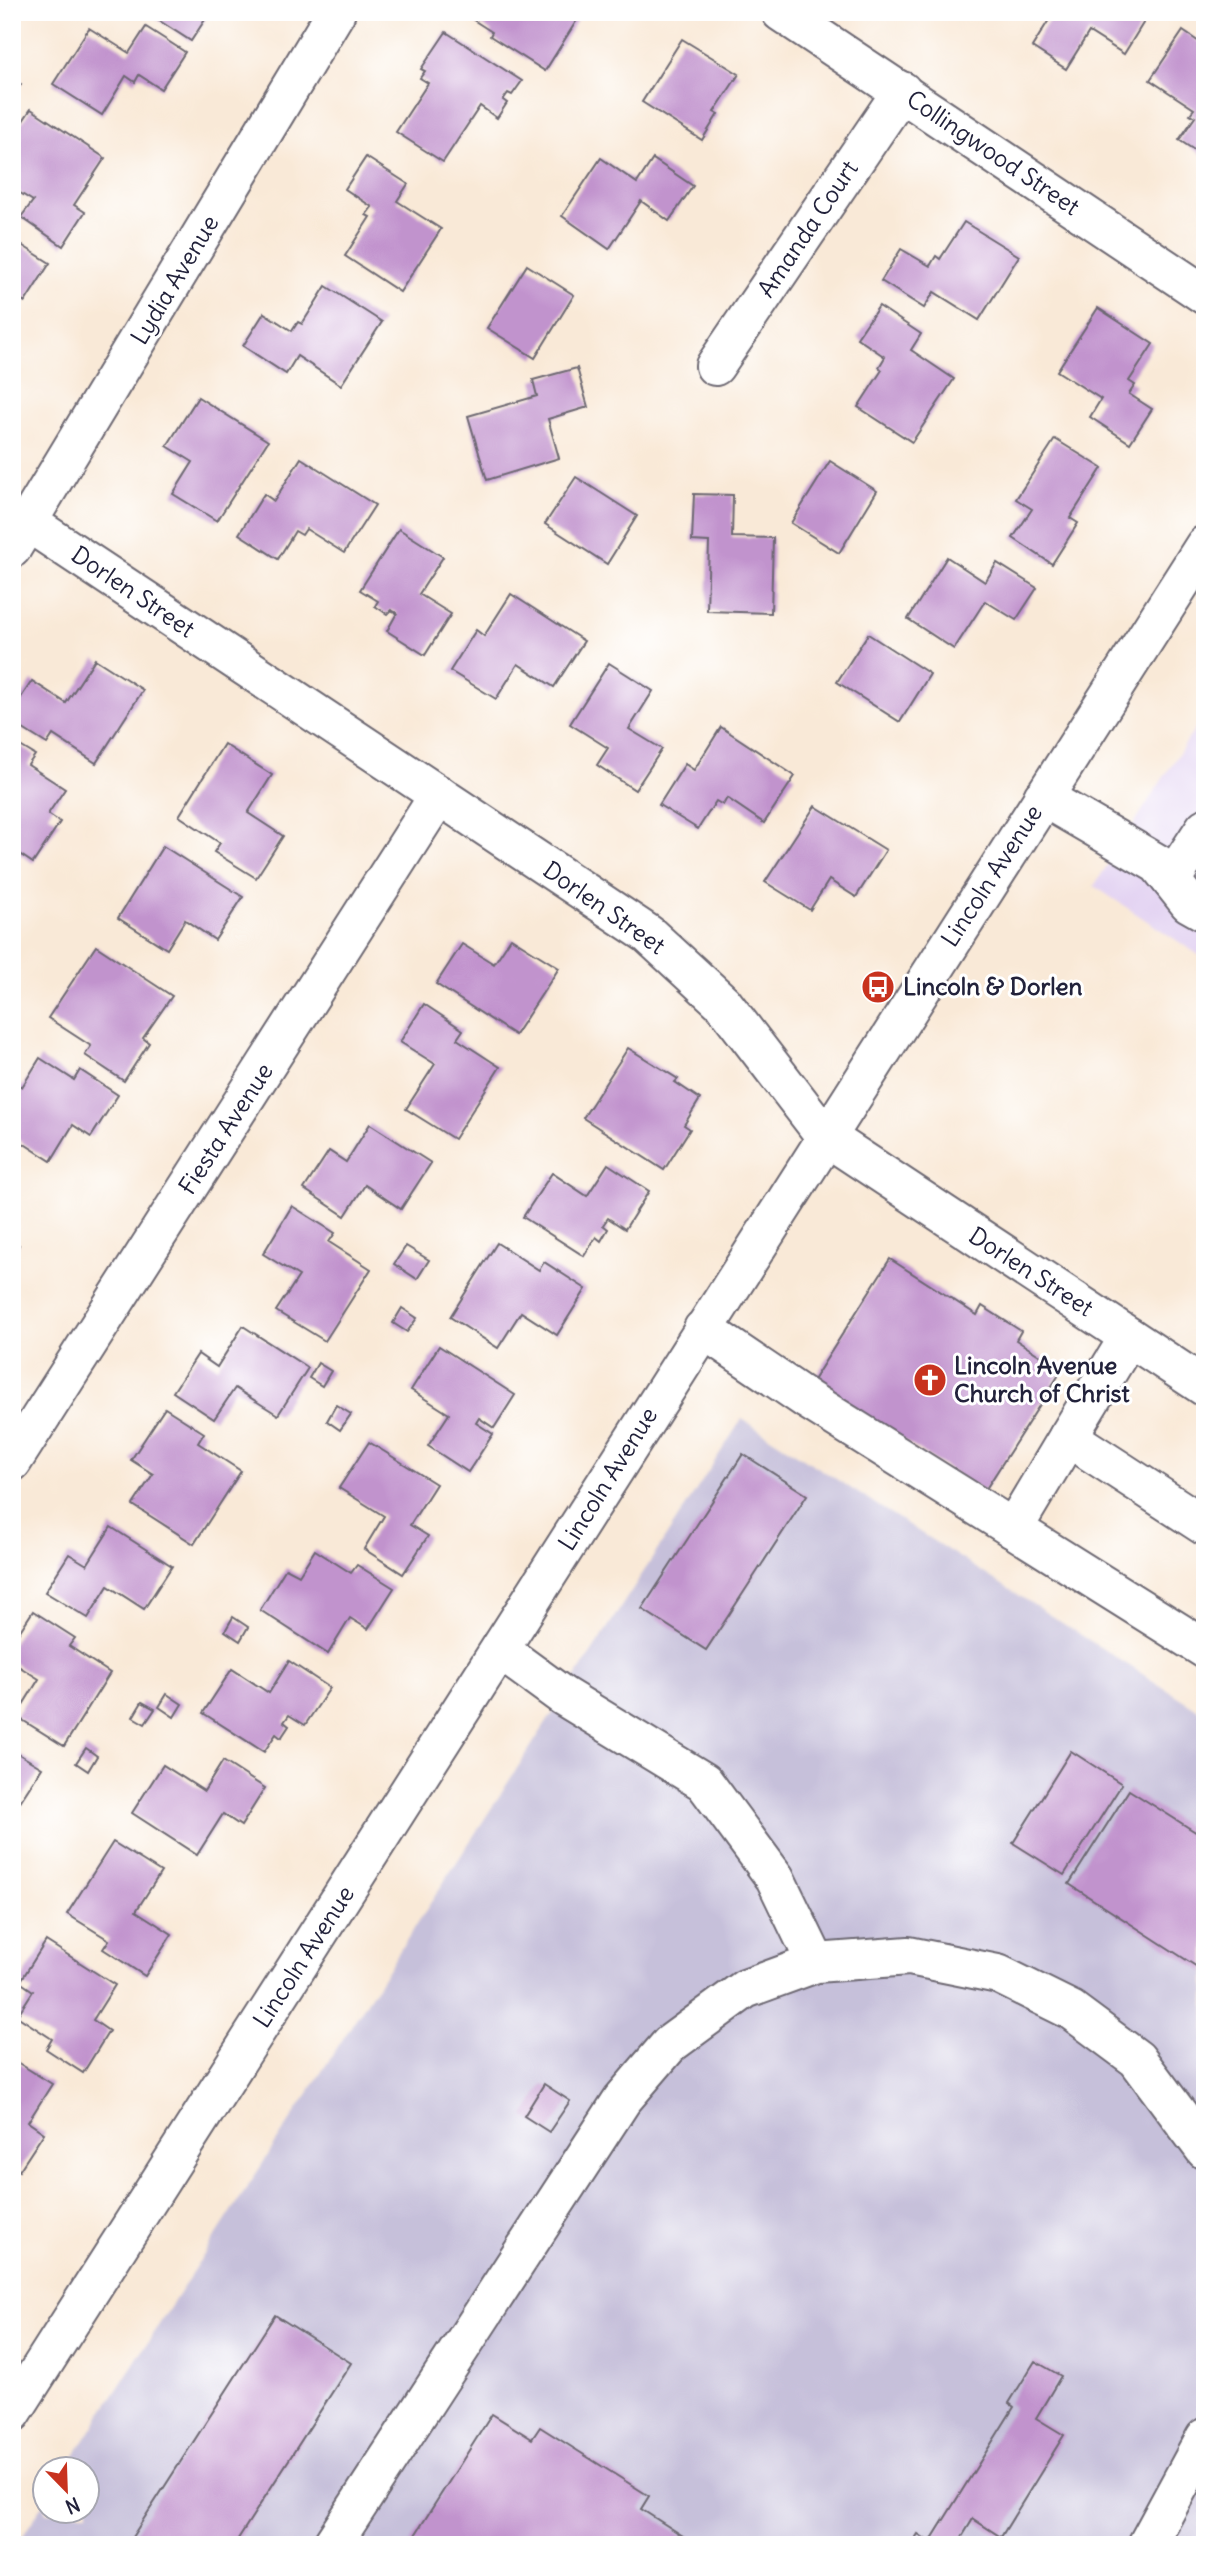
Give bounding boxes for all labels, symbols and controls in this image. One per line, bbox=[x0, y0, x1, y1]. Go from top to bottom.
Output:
street label: Collingwood Street bbox=[901, 83, 1086, 221]
street label: Amanda Court bbox=[750, 154, 864, 303]
street label: Lydia Avenue bbox=[124, 209, 225, 350]
street label: Dorlen Street bbox=[66, 539, 201, 643]
street label: Lincoln Avenue bbox=[934, 799, 1048, 952]
street label: Dorlen Street bbox=[538, 854, 671, 960]
bus stop icon: Lincoln & Dorlen bbox=[859, 968, 897, 1006]
place label: Lincoln & Dorlen bbox=[903, 971, 1082, 1001]
street label: Fiesta Avenue bbox=[172, 1057, 279, 1200]
street label: Dorlen Street bbox=[964, 1220, 1099, 1322]
place label: Lincoln Avenue Church of Christ bbox=[954, 1350, 1131, 1408]
church icon: Lincoln Avenue Church of Christ bbox=[911, 1361, 949, 1399]
street label: Lincoln Avenue bbox=[551, 1401, 663, 1556]
street label: Lincoln Avenue bbox=[246, 1880, 360, 2033]
north arrow bbox=[32, 2456, 102, 2526]
text: N bbox=[62, 2492, 83, 2519]

